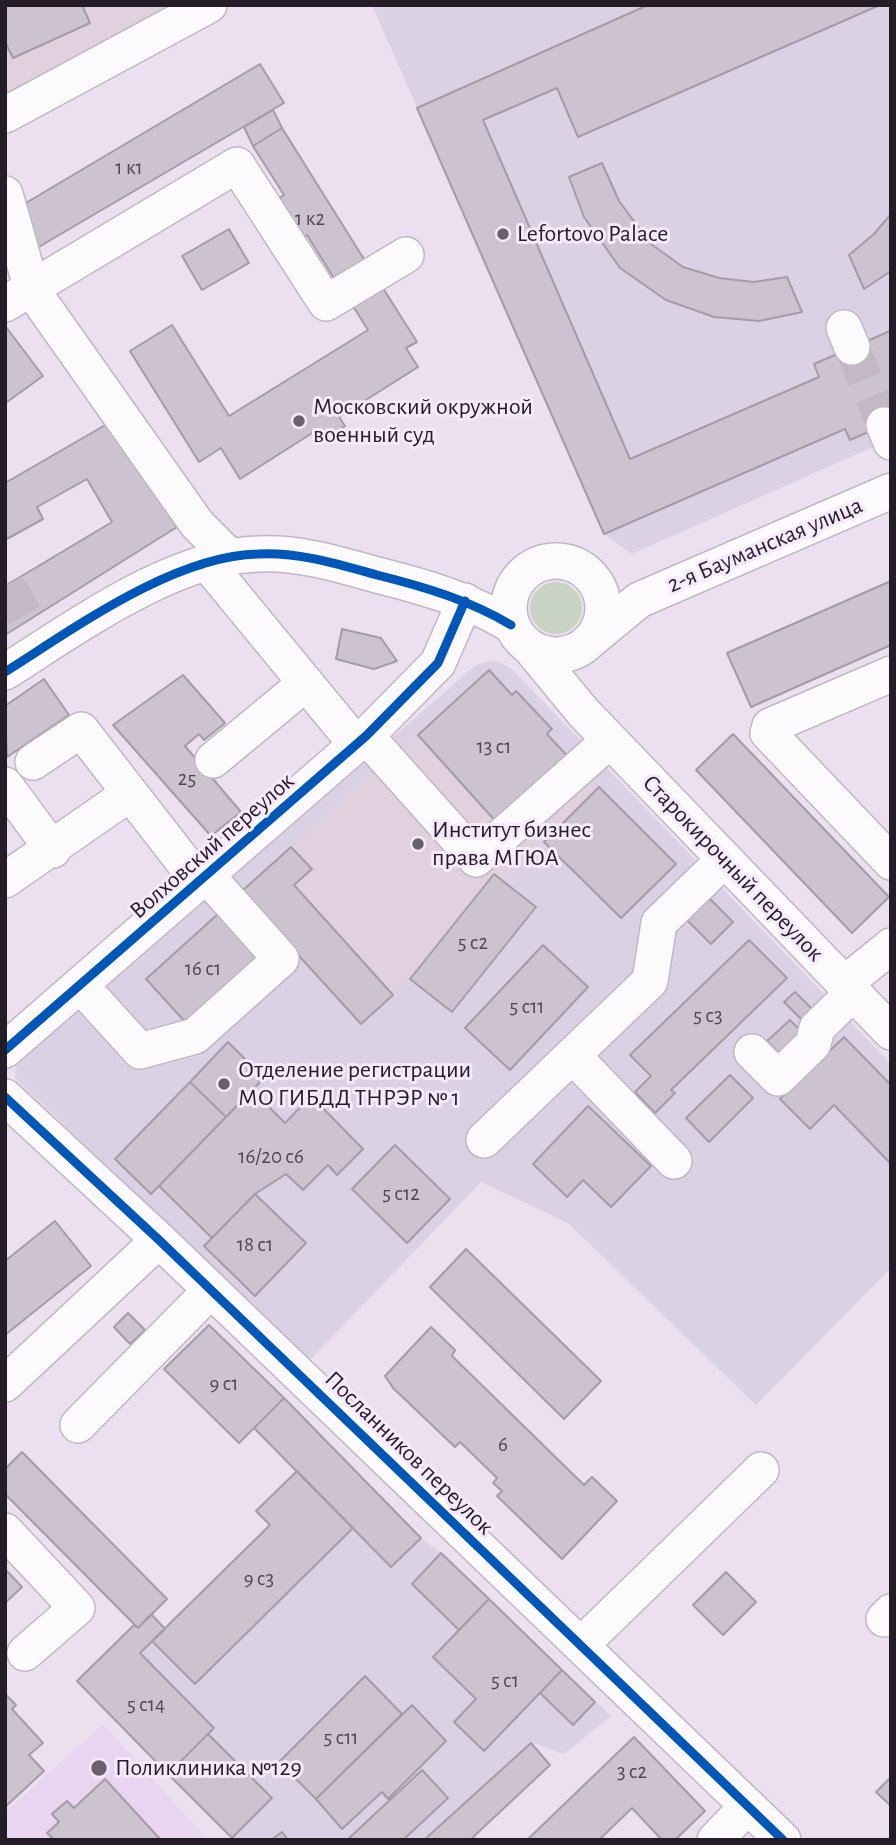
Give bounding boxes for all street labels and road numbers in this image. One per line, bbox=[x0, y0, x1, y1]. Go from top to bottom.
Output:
street label: 2-я Бауманская улица bbox=[663, 491, 867, 599]
street label: Волховский переулок bbox=[124, 767, 300, 925]
street label: Старокирочный переулок bbox=[636, 769, 830, 967]
street label: Посланников переулок bbox=[319, 1365, 499, 1541]

